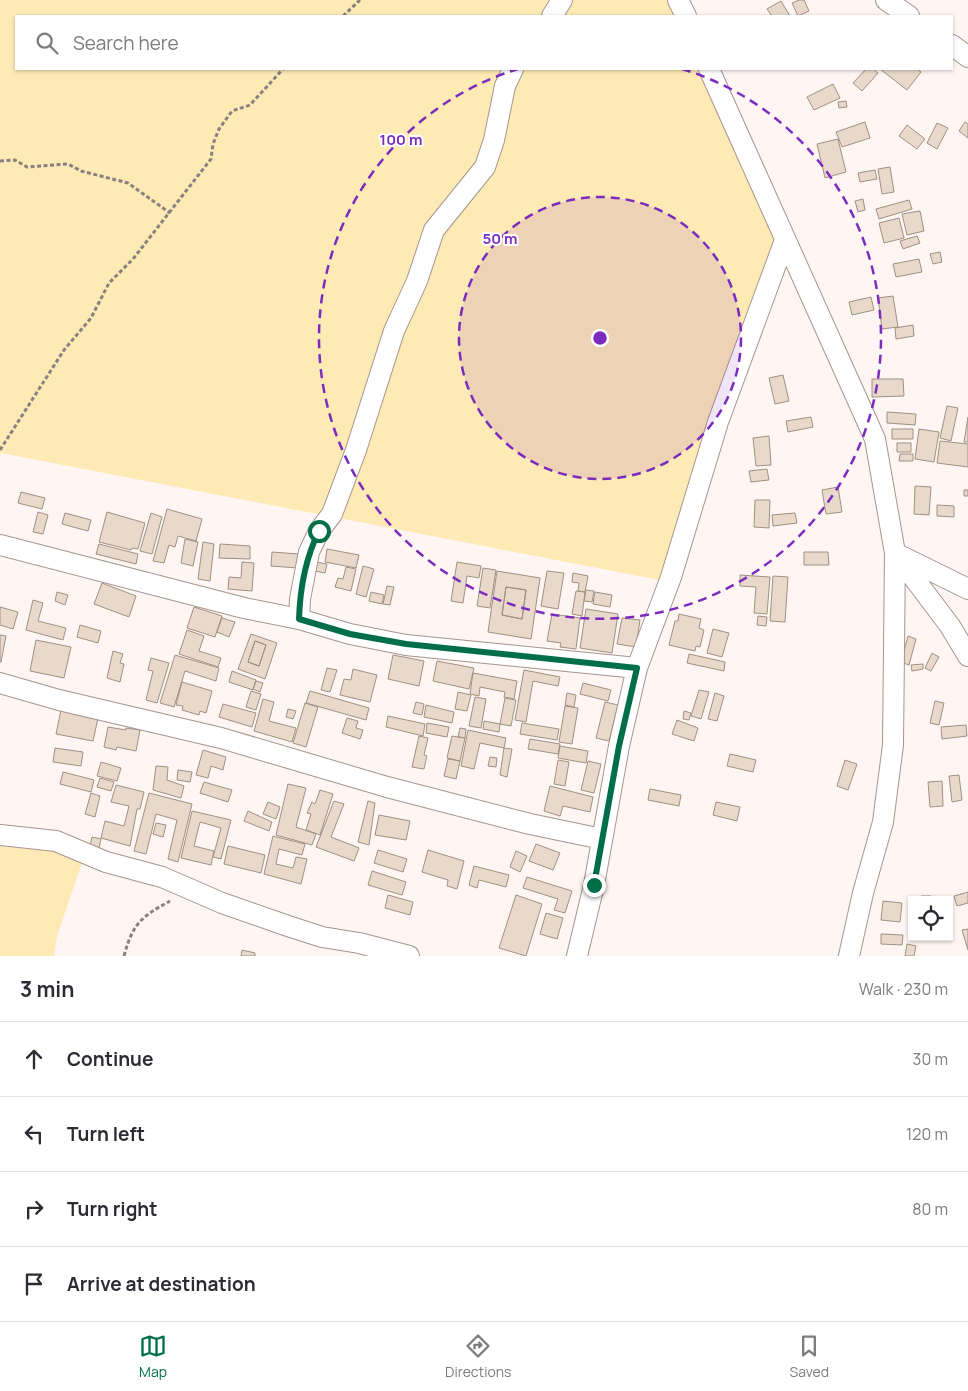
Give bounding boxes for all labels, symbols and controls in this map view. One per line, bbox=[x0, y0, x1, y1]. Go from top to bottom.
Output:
search box bbox=[15, 15, 953, 70]
icon: search bbox=[33, 29, 61, 57]
text: Search here bbox=[73, 30, 179, 56]
text: 100 m bbox=[380, 129, 422, 150]
text: 50 m bbox=[482, 228, 518, 249]
centre of rings bbox=[591, 329, 609, 347]
route start bbox=[308, 520, 331, 543]
route end bbox=[583, 874, 606, 897]
map controls bbox=[908, 896, 953, 941]
button: locate bbox=[908, 896, 953, 941]
text: 3 min bbox=[20, 975, 74, 1003]
text: Walk · 230 m bbox=[859, 978, 948, 1000]
icon: ahead bbox=[20, 1045, 48, 1073]
text: Continue bbox=[67, 1046, 153, 1072]
text: 30 m bbox=[913, 1048, 948, 1070]
icon: left bbox=[20, 1120, 48, 1148]
text: Turn left bbox=[67, 1121, 145, 1147]
text: 120 m bbox=[906, 1123, 948, 1145]
icon: right bbox=[20, 1195, 48, 1223]
text: Turn right bbox=[67, 1196, 157, 1222]
text: 80 m bbox=[912, 1198, 948, 1220]
icon: arrive bbox=[20, 1270, 48, 1298]
text: Arrive at destination bbox=[67, 1271, 256, 1297]
tab: Map bbox=[139, 1332, 167, 1381]
tab: Directions bbox=[445, 1332, 511, 1381]
tab: Saved bbox=[790, 1332, 829, 1381]

